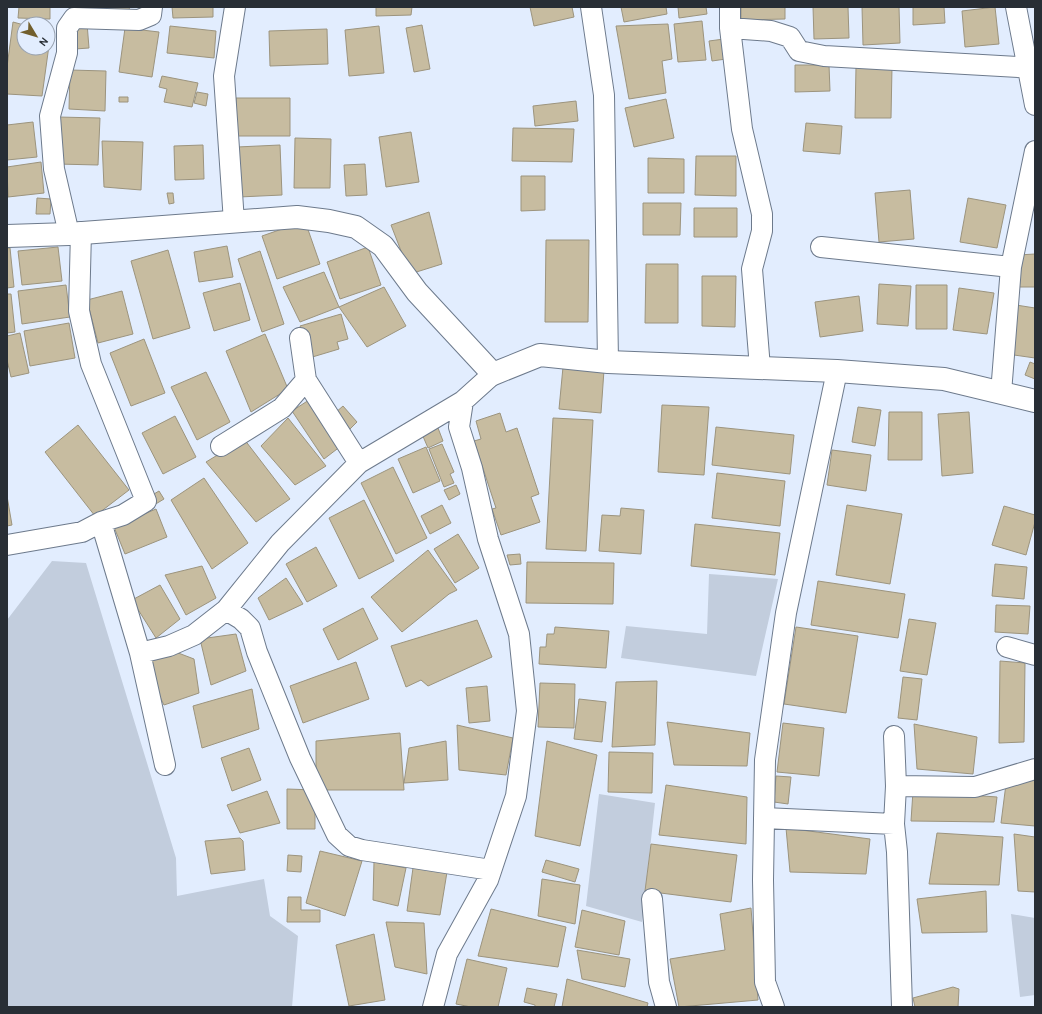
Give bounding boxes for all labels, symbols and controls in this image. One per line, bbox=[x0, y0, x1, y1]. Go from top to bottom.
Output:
north arrow bbox=[16, 16, 56, 56]
text: N bbox=[36, 35, 51, 49]

